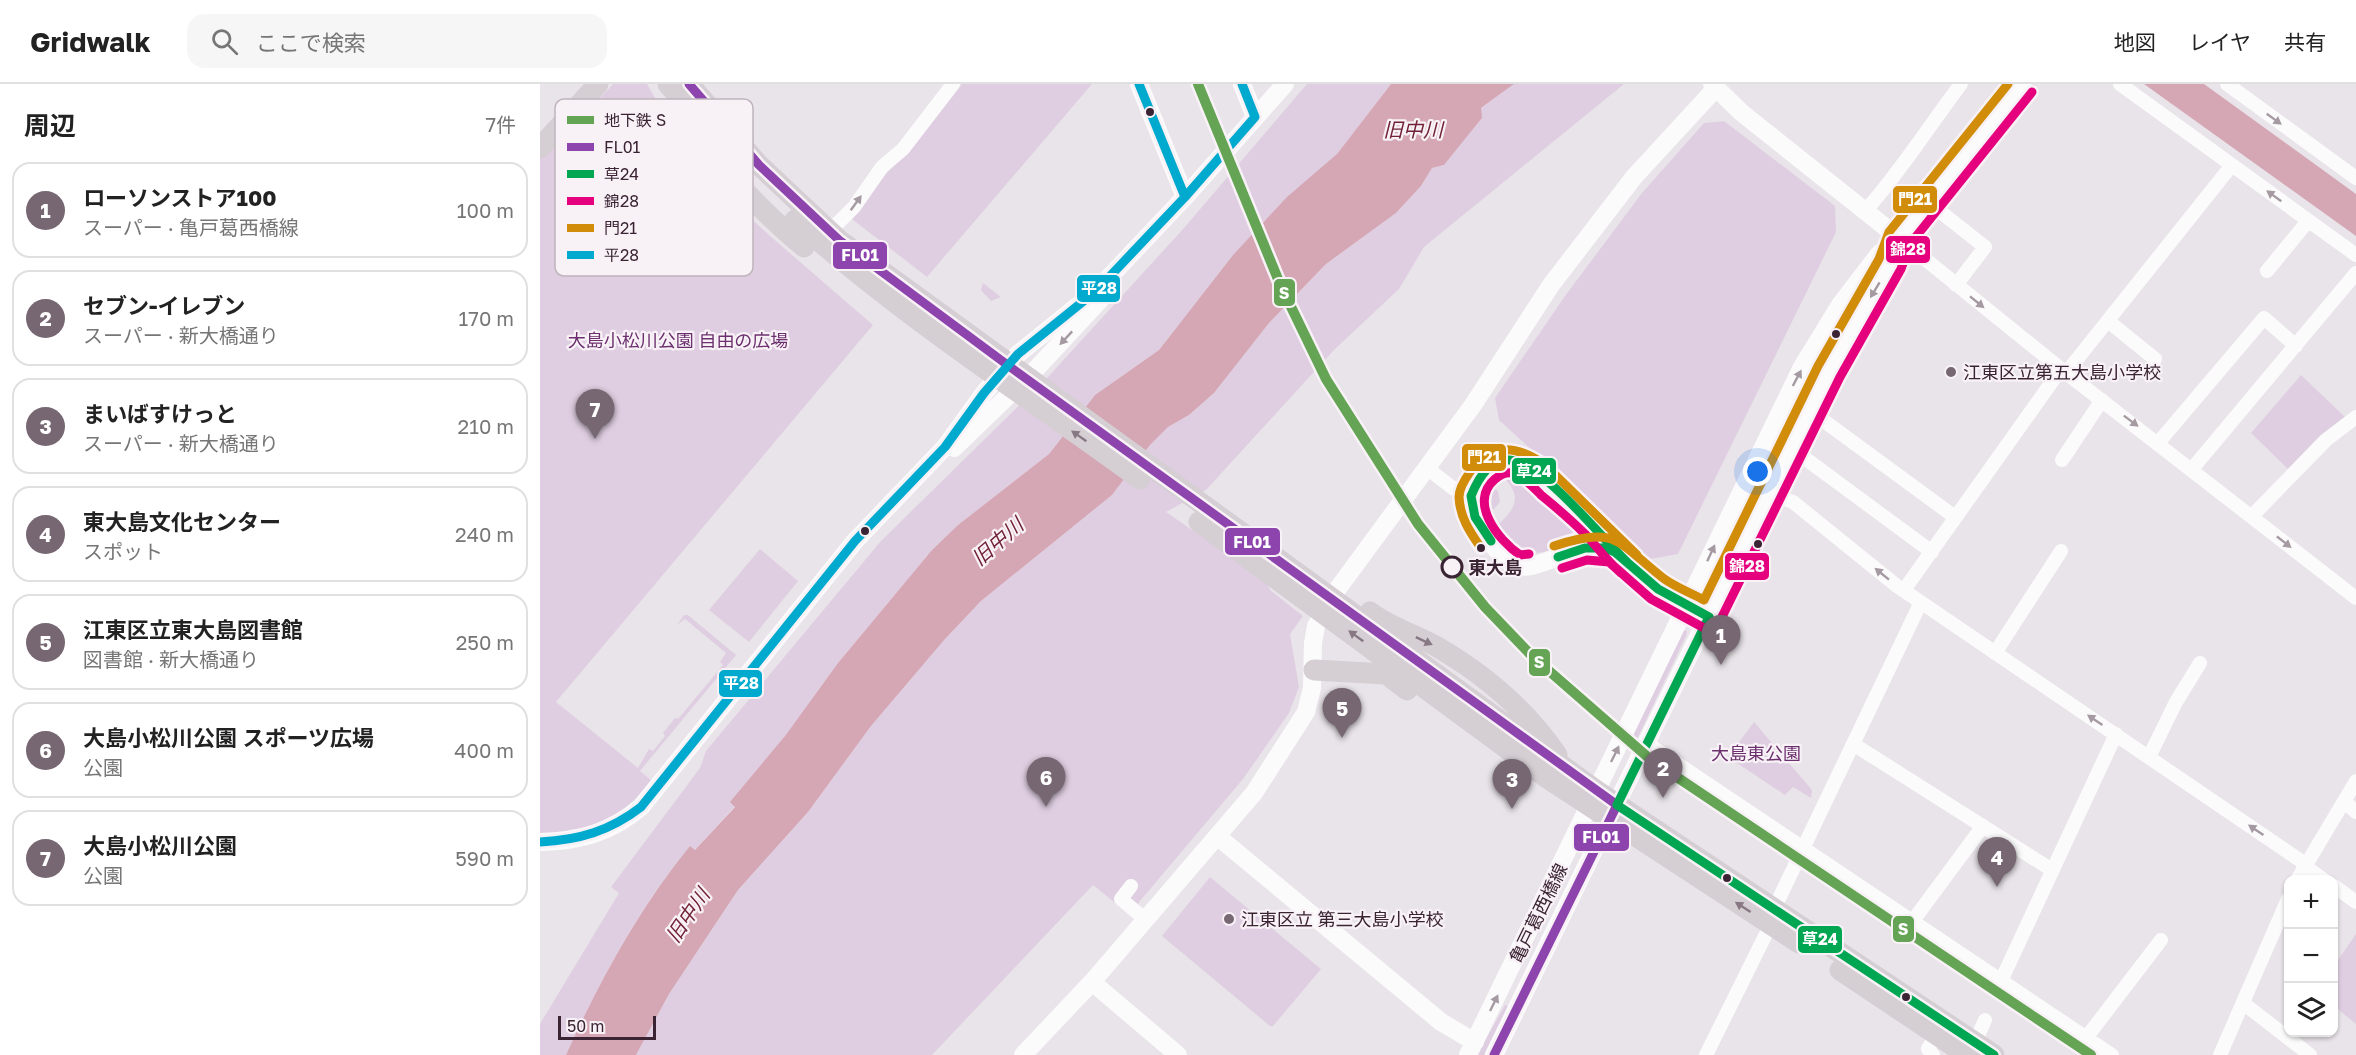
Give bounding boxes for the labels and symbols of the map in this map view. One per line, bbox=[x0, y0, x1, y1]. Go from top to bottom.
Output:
legend bbox=[555, 99, 753, 276]
unlabelled marker bbox=[1144, 106, 1156, 118]
text: 地下鉄 S bbox=[604, 110, 666, 130]
one-way arrow bbox=[2266, 112, 2282, 125]
water label: 旧中川 bbox=[1383, 117, 1445, 141]
text: FL01 bbox=[604, 137, 641, 157]
text: 草24 bbox=[604, 164, 639, 184]
line badge: 門21 bbox=[1892, 185, 1938, 214]
text: 門21 bbox=[1898, 189, 1932, 209]
one-way arrow bbox=[2267, 190, 2283, 202]
text: 錦28 bbox=[604, 191, 639, 211]
one-way arrow bbox=[850, 196, 862, 212]
text: 門21 bbox=[604, 218, 637, 238]
line badge: 錦28 bbox=[1885, 235, 1931, 264]
text: 錦28 bbox=[1890, 239, 1926, 259]
line badge: FL01 bbox=[832, 241, 888, 270]
text: 平28 bbox=[604, 245, 639, 265]
text: FL01 bbox=[841, 245, 879, 265]
line badge: 平28 bbox=[1076, 274, 1121, 303]
text: 平28 bbox=[1081, 278, 1117, 298]
line badge: S bbox=[1273, 278, 1296, 307]
one-way arrow bbox=[1869, 282, 1880, 298]
text: S bbox=[1279, 283, 1290, 303]
one-way arrow bbox=[1969, 295, 1984, 307]
unlabelled marker bbox=[1830, 328, 1842, 340]
park label: 大島小松川公園 自由の広場 bbox=[568, 329, 788, 351]
one-way arrow bbox=[1060, 330, 1073, 345]
place label: 江東区立第五大島小学校 bbox=[1963, 361, 2161, 383]
marker: 江東区立第五大島小学校 bbox=[1944, 365, 1958, 379]
one-way arrow bbox=[1791, 369, 1801, 387]
pin: 7 bbox=[576, 390, 614, 439]
one-way arrow bbox=[2123, 415, 2138, 427]
one-way arrow bbox=[1072, 430, 1088, 442]
line badge: 門21 bbox=[1461, 443, 1507, 472]
text: 門21 bbox=[1467, 447, 1501, 467]
line badge: 草24 bbox=[1511, 457, 1557, 485]
your location bbox=[1743, 457, 1772, 486]
text: 草24 bbox=[1516, 461, 1552, 481]
water label: 旧中川 bbox=[966, 511, 1029, 570]
unlabelled marker bbox=[859, 525, 871, 537]
line badge: FL01 bbox=[1224, 527, 1281, 556]
text: FL01 bbox=[1233, 532, 1271, 552]
one-way arrow bbox=[2277, 535, 2292, 547]
unlabelled marker bbox=[1752, 538, 1764, 550]
unlabelled marker bbox=[1475, 542, 1487, 554]
one-way arrow bbox=[1707, 545, 1716, 562]
line badge: 錦28 bbox=[1724, 552, 1770, 581]
marker: 東大島 bbox=[1441, 556, 1463, 578]
place label: 東大島 bbox=[1468, 556, 1522, 578]
text: 錦28 bbox=[1729, 556, 1765, 576]
one-way arrow bbox=[1875, 569, 1890, 581]
pin: 1 bbox=[1702, 616, 1740, 665]
one-way arrow bbox=[1349, 631, 1364, 643]
one-way arrow bbox=[1415, 636, 1432, 645]
line badge: S bbox=[1528, 648, 1551, 677]
text: S bbox=[1534, 652, 1545, 672]
line badge: 平28 bbox=[718, 669, 763, 698]
text: 平28 bbox=[723, 673, 759, 693]
pin: 5 bbox=[1322, 688, 1362, 738]
one-way arrow bbox=[2087, 715, 2103, 726]
park label: 大島東公園 bbox=[1711, 742, 1801, 764]
one-way arrow bbox=[1611, 746, 1620, 763]
pin: 2 bbox=[1644, 748, 1682, 798]
pin: 6 bbox=[1026, 758, 1066, 807]
pin: 3 bbox=[1492, 760, 1532, 809]
line badge: FL01 bbox=[1573, 823, 1630, 852]
one-way arrow bbox=[2248, 825, 2264, 836]
text: FL01 bbox=[1582, 827, 1620, 847]
pin: 4 bbox=[1978, 838, 2016, 887]
street label: 亀戸葛西橋線 bbox=[1504, 860, 1572, 966]
unlabelled marker bbox=[1721, 872, 1733, 884]
water label: 旧中川 bbox=[660, 882, 715, 947]
one-way arrow bbox=[1735, 901, 1751, 912]
place label: 江東区立 第三大島小学校 bbox=[1241, 908, 1444, 930]
marker: 江東区立 第三大島小学校 bbox=[1222, 912, 1236, 926]
line badge: S bbox=[1892, 915, 1915, 943]
text: S bbox=[1898, 919, 1909, 939]
line badge: 草24 bbox=[1797, 925, 1843, 954]
text: 草24 bbox=[1802, 929, 1838, 949]
unlabelled marker bbox=[1900, 991, 1912, 1003]
one-way arrow bbox=[1490, 994, 1499, 1011]
scale bar bbox=[558, 1013, 656, 1040]

